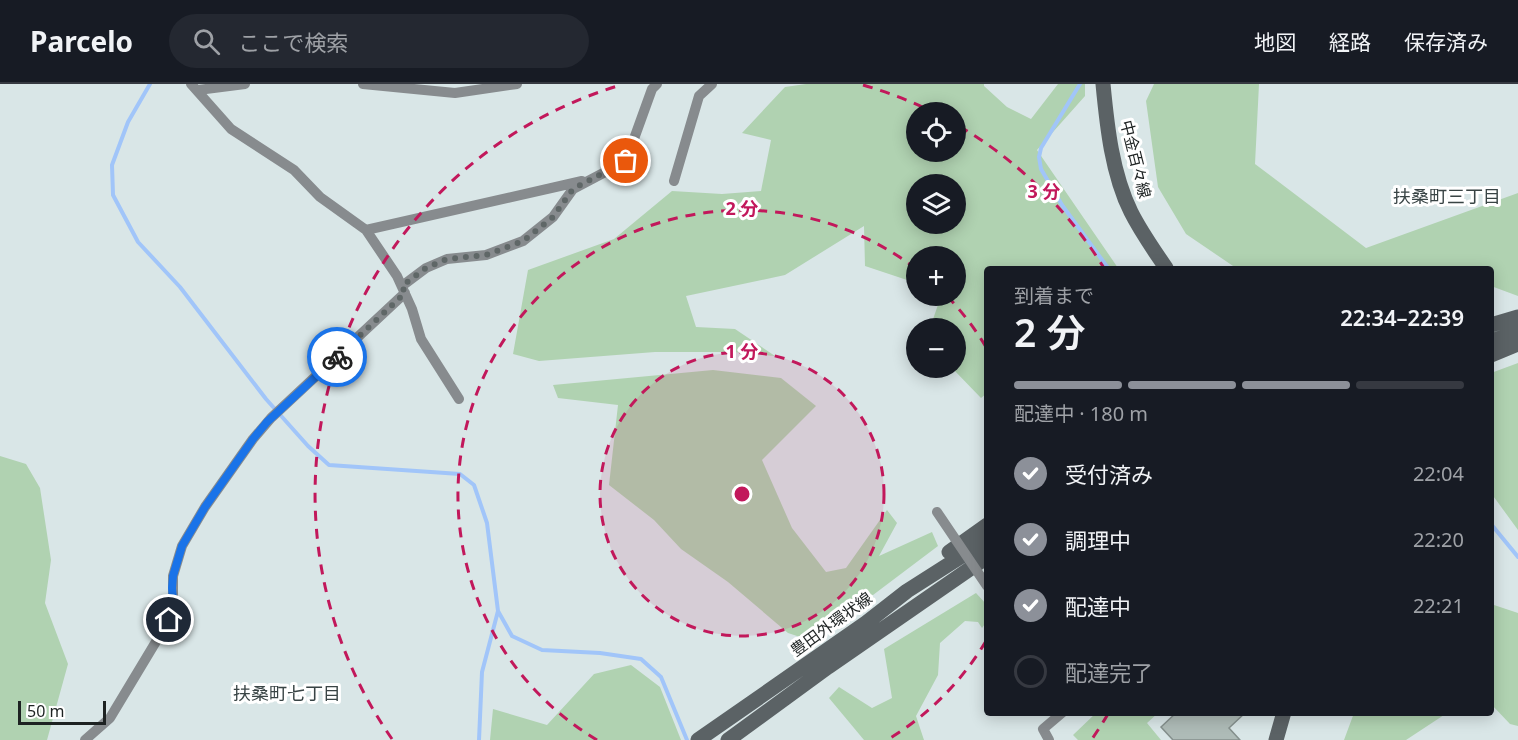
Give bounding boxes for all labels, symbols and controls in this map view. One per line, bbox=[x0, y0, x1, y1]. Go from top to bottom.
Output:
search box bbox=[169, 14, 589, 68]
text: Parcelo bbox=[30, 22, 133, 60]
icon: search bbox=[190, 25, 223, 58]
text: ここで検索 bbox=[238, 27, 348, 57]
text: 地図 bbox=[1254, 28, 1296, 56]
text: 経路 bbox=[1329, 28, 1371, 56]
text: 保存済み bbox=[1404, 28, 1488, 56]
map controls bbox=[906, 102, 966, 378]
button: locate bbox=[906, 102, 966, 162]
street label: 中金百々線 bbox=[1116, 118, 1156, 200]
pin bbox=[600, 135, 651, 186]
icon: bag bbox=[609, 144, 642, 177]
button: layers bbox=[906, 174, 966, 234]
text: 3 分 bbox=[1028, 179, 1060, 203]
district label: 扶桑町三丁目 bbox=[1393, 184, 1501, 208]
text: 2 分 bbox=[726, 196, 758, 220]
button: + bbox=[906, 246, 966, 306]
text: 到着まで bbox=[1014, 282, 1094, 309]
text: 22:34–22:39 bbox=[1340, 302, 1464, 332]
text: 2 分 bbox=[1014, 305, 1085, 358]
button: − bbox=[906, 318, 966, 378]
courier bbox=[307, 327, 367, 387]
text: 1 分 bbox=[726, 339, 758, 363]
icon: bike bbox=[321, 341, 354, 374]
text: 配達中 · 180 m bbox=[1014, 400, 1148, 427]
icon: check bbox=[1014, 457, 1047, 490]
text: 受付済み bbox=[1065, 459, 1153, 489]
text: 22:04 bbox=[1413, 460, 1464, 487]
centre of rings bbox=[732, 484, 752, 504]
icon: check bbox=[1014, 523, 1047, 556]
text: 調理中 bbox=[1065, 525, 1131, 555]
text: 22:20 bbox=[1413, 526, 1464, 553]
street label: 豊田外環状線 bbox=[786, 587, 876, 661]
icon: check bbox=[1014, 589, 1047, 622]
text: 配達中 bbox=[1065, 591, 1131, 621]
text: 22:21 bbox=[1413, 592, 1464, 619]
pin bbox=[143, 594, 194, 645]
icon: home bbox=[152, 603, 185, 636]
text: 配達完了 bbox=[1065, 657, 1153, 687]
district label: 扶桑町七丁目 bbox=[233, 681, 341, 705]
scale bar bbox=[18, 698, 106, 726]
text: 50 m bbox=[27, 700, 64, 722]

